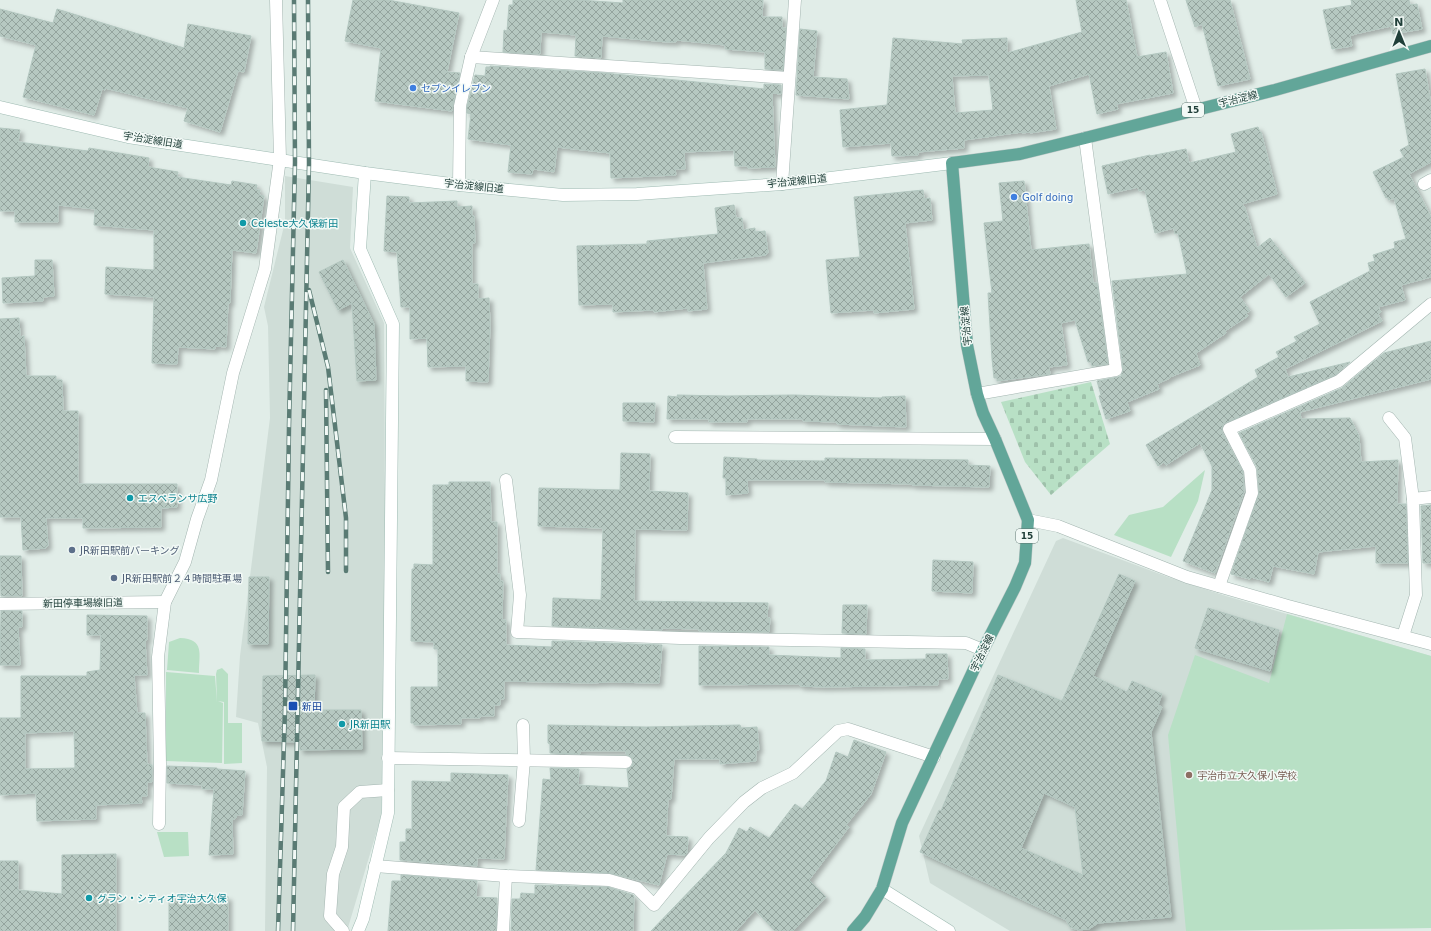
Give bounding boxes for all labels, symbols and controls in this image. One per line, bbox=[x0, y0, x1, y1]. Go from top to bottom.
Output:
north arrow bbox=[1379, 12, 1419, 52]
text: N bbox=[1394, 16, 1404, 29]
marker: セブンイレブン bbox=[408, 83, 418, 93]
place label: セブンイレブン bbox=[421, 83, 491, 94]
street label: 宇治淀線 bbox=[1217, 89, 1259, 109]
road number: 15 bbox=[1182, 103, 1204, 117]
street label: 宇治淀線旧道 bbox=[123, 130, 183, 150]
street label: 宇治淀線旧道 bbox=[767, 172, 827, 190]
street label: 宇治淀線旧道 bbox=[444, 177, 504, 195]
marker: Golf doing bbox=[1009, 192, 1019, 202]
place label: Golf doing bbox=[1022, 192, 1073, 203]
marker: Celeste大久保新田 bbox=[238, 218, 248, 228]
place label: Celeste大久保新田 bbox=[251, 218, 338, 229]
street label: 宇治淀線 bbox=[959, 306, 973, 346]
marker: エスペランサ広野 bbox=[125, 493, 135, 503]
place label: エスペランサ広野 bbox=[138, 493, 217, 504]
road number: 15 bbox=[1016, 529, 1038, 543]
marker: JR新田駅前パーキング bbox=[67, 545, 77, 555]
place label: JR新田駅前パーキング bbox=[79, 545, 180, 556]
marker: JR新田駅前２４時間駐車場 bbox=[109, 573, 119, 583]
place label: JR新田駅前２４時間駐車場 bbox=[121, 573, 242, 584]
street label: 新田停車場線旧道 bbox=[43, 597, 123, 609]
street label: 宇治淀線 bbox=[968, 633, 996, 673]
marker: 新田 bbox=[287, 700, 299, 712]
place label: 新田 bbox=[302, 701, 322, 712]
marker: JR新田駅 bbox=[337, 719, 347, 729]
place label: JR新田駅 bbox=[349, 719, 391, 730]
marker: 宇治市立大久保小学校 bbox=[1184, 770, 1194, 780]
place label: 宇治市立大久保小学校 bbox=[1197, 770, 1297, 781]
marker: グラン・シティオ宇治大久保 bbox=[84, 893, 94, 903]
place label: グラン・シティオ宇治大久保 bbox=[97, 893, 227, 904]

